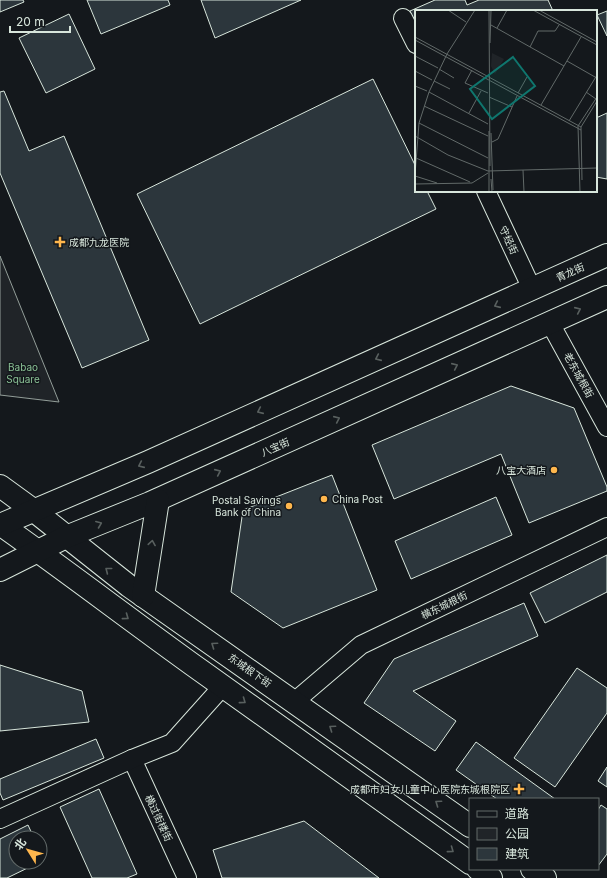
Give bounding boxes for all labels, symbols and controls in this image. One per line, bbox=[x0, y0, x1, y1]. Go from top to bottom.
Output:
scale bar bbox=[10, 8, 70, 34]
inset map bbox=[415, 10, 597, 192]
text: 20 m bbox=[16, 14, 45, 29]
street label: 守经街 bbox=[497, 224, 521, 256]
marker: 成都九龙医院 bbox=[54, 236, 66, 248]
place label: 成都九龙医院 bbox=[69, 236, 129, 248]
street label: 青龙街 bbox=[554, 260, 586, 284]
one-way arrow bbox=[494, 300, 501, 308]
one-way arrow bbox=[574, 307, 582, 315]
street label: 老东城根街 bbox=[562, 350, 596, 400]
one-way arrow bbox=[375, 353, 383, 361]
park label: Babao Square bbox=[6, 361, 40, 385]
one-way arrow bbox=[452, 362, 459, 370]
one-way arrow bbox=[256, 407, 263, 415]
one-way arrow bbox=[332, 416, 340, 424]
street label: 八宝街 bbox=[259, 435, 291, 459]
one-way arrow bbox=[138, 460, 146, 468]
place label: 八宝大酒店 bbox=[496, 464, 546, 476]
marker: 八宝大酒店 bbox=[549, 465, 559, 475]
one-way arrow bbox=[215, 469, 222, 477]
place label: China Post bbox=[332, 493, 384, 505]
place label: Postal Savings Bank of China bbox=[212, 494, 281, 518]
marker: China Post bbox=[319, 494, 329, 504]
marker: Postal Savings Bank of China bbox=[284, 501, 294, 511]
one-way arrow bbox=[95, 521, 103, 529]
one-way arrow bbox=[147, 540, 155, 547]
one-way arrow bbox=[106, 567, 113, 574]
street label: 横东城根街 bbox=[419, 589, 469, 621]
one-way arrow bbox=[122, 612, 129, 620]
one-way arrow bbox=[211, 643, 218, 650]
street label: 东城根下街 bbox=[226, 651, 274, 689]
one-way arrow bbox=[239, 696, 246, 704]
one-way arrow bbox=[329, 726, 336, 733]
place label: 成都市妇女儿童中心医院东城根院区 bbox=[350, 783, 510, 795]
marker: 成都市妇女儿童中心医院东城根院区 bbox=[513, 783, 525, 795]
street label: 横过街楼街 bbox=[143, 793, 175, 843]
legend bbox=[469, 798, 599, 870]
one-way arrow bbox=[435, 800, 442, 808]
text: 道路 bbox=[505, 806, 529, 821]
text: 公园 bbox=[505, 826, 529, 841]
north arrow bbox=[8, 830, 48, 870]
text: 北 bbox=[11, 835, 29, 853]
one-way arrow bbox=[447, 845, 454, 852]
text: 建筑 bbox=[505, 846, 529, 861]

